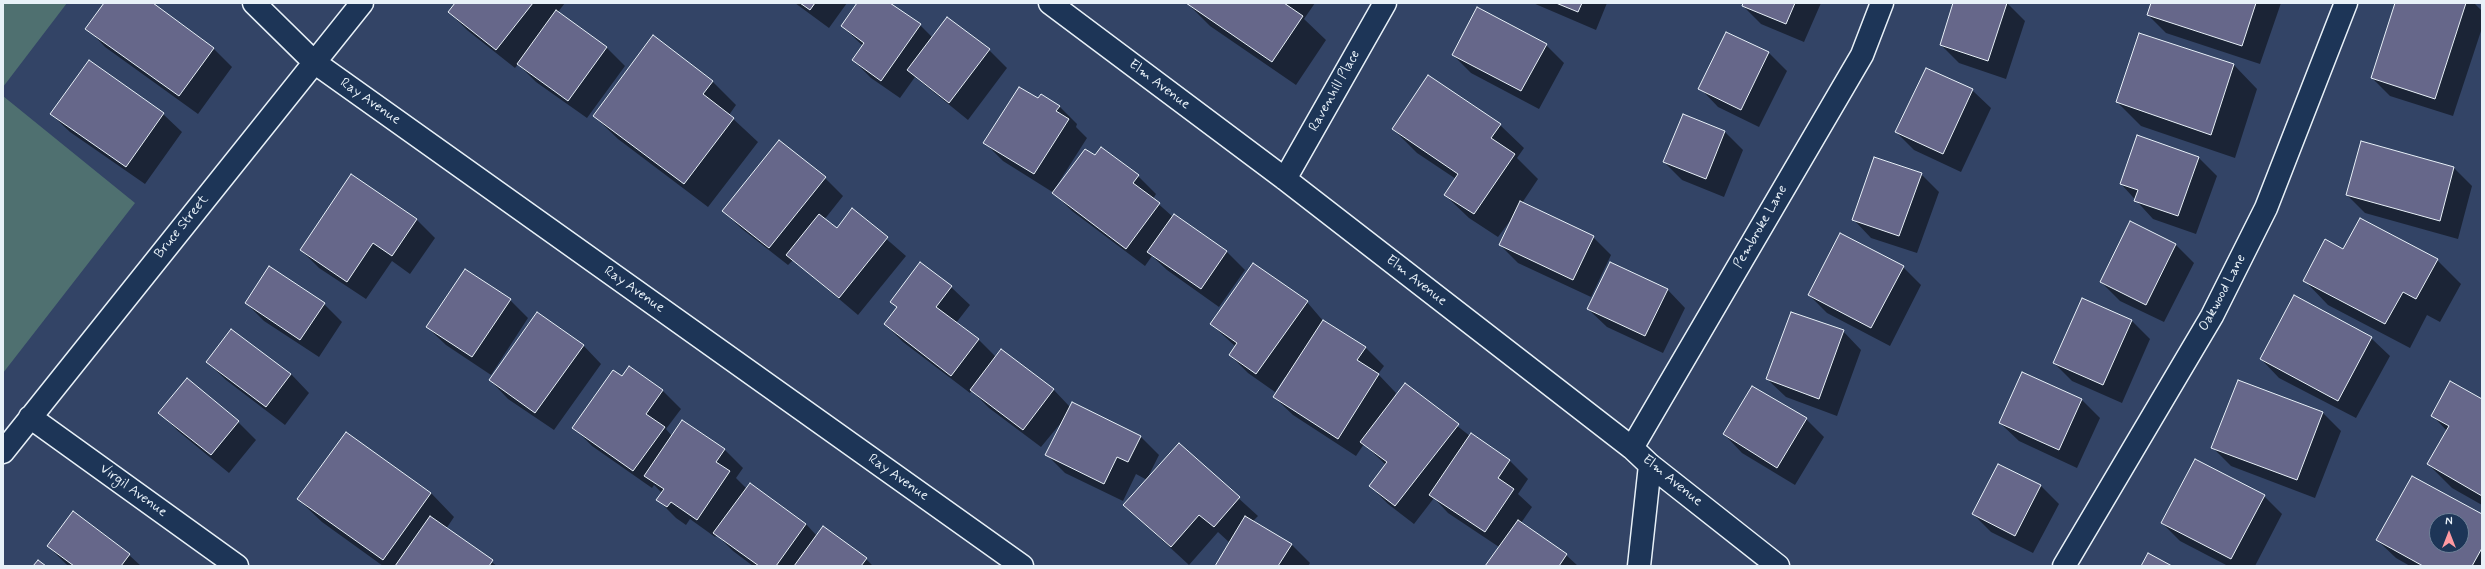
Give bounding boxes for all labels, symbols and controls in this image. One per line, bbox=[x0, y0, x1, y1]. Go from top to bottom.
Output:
street label: Ravenhill Place bbox=[1306, 47, 1364, 135]
street label: Elm Avenue bbox=[1125, 56, 1193, 114]
street label: Ray Avenue bbox=[336, 75, 404, 129]
street label: Pembroke Lane bbox=[1730, 182, 1792, 272]
street label: Bruce Street bbox=[151, 192, 213, 262]
street label: Elm Avenue bbox=[1382, 252, 1450, 310]
street label: Oakwood Lane bbox=[2196, 252, 2250, 334]
street label: Ray Avenue bbox=[600, 263, 668, 317]
street label: Ray Avenue bbox=[864, 451, 932, 505]
street label: Elm Avenue bbox=[1638, 452, 1706, 510]
street label: Virgil Avenue bbox=[96, 461, 170, 521]
north arrow bbox=[2429, 513, 2469, 553]
text: N bbox=[2445, 515, 2453, 529]

